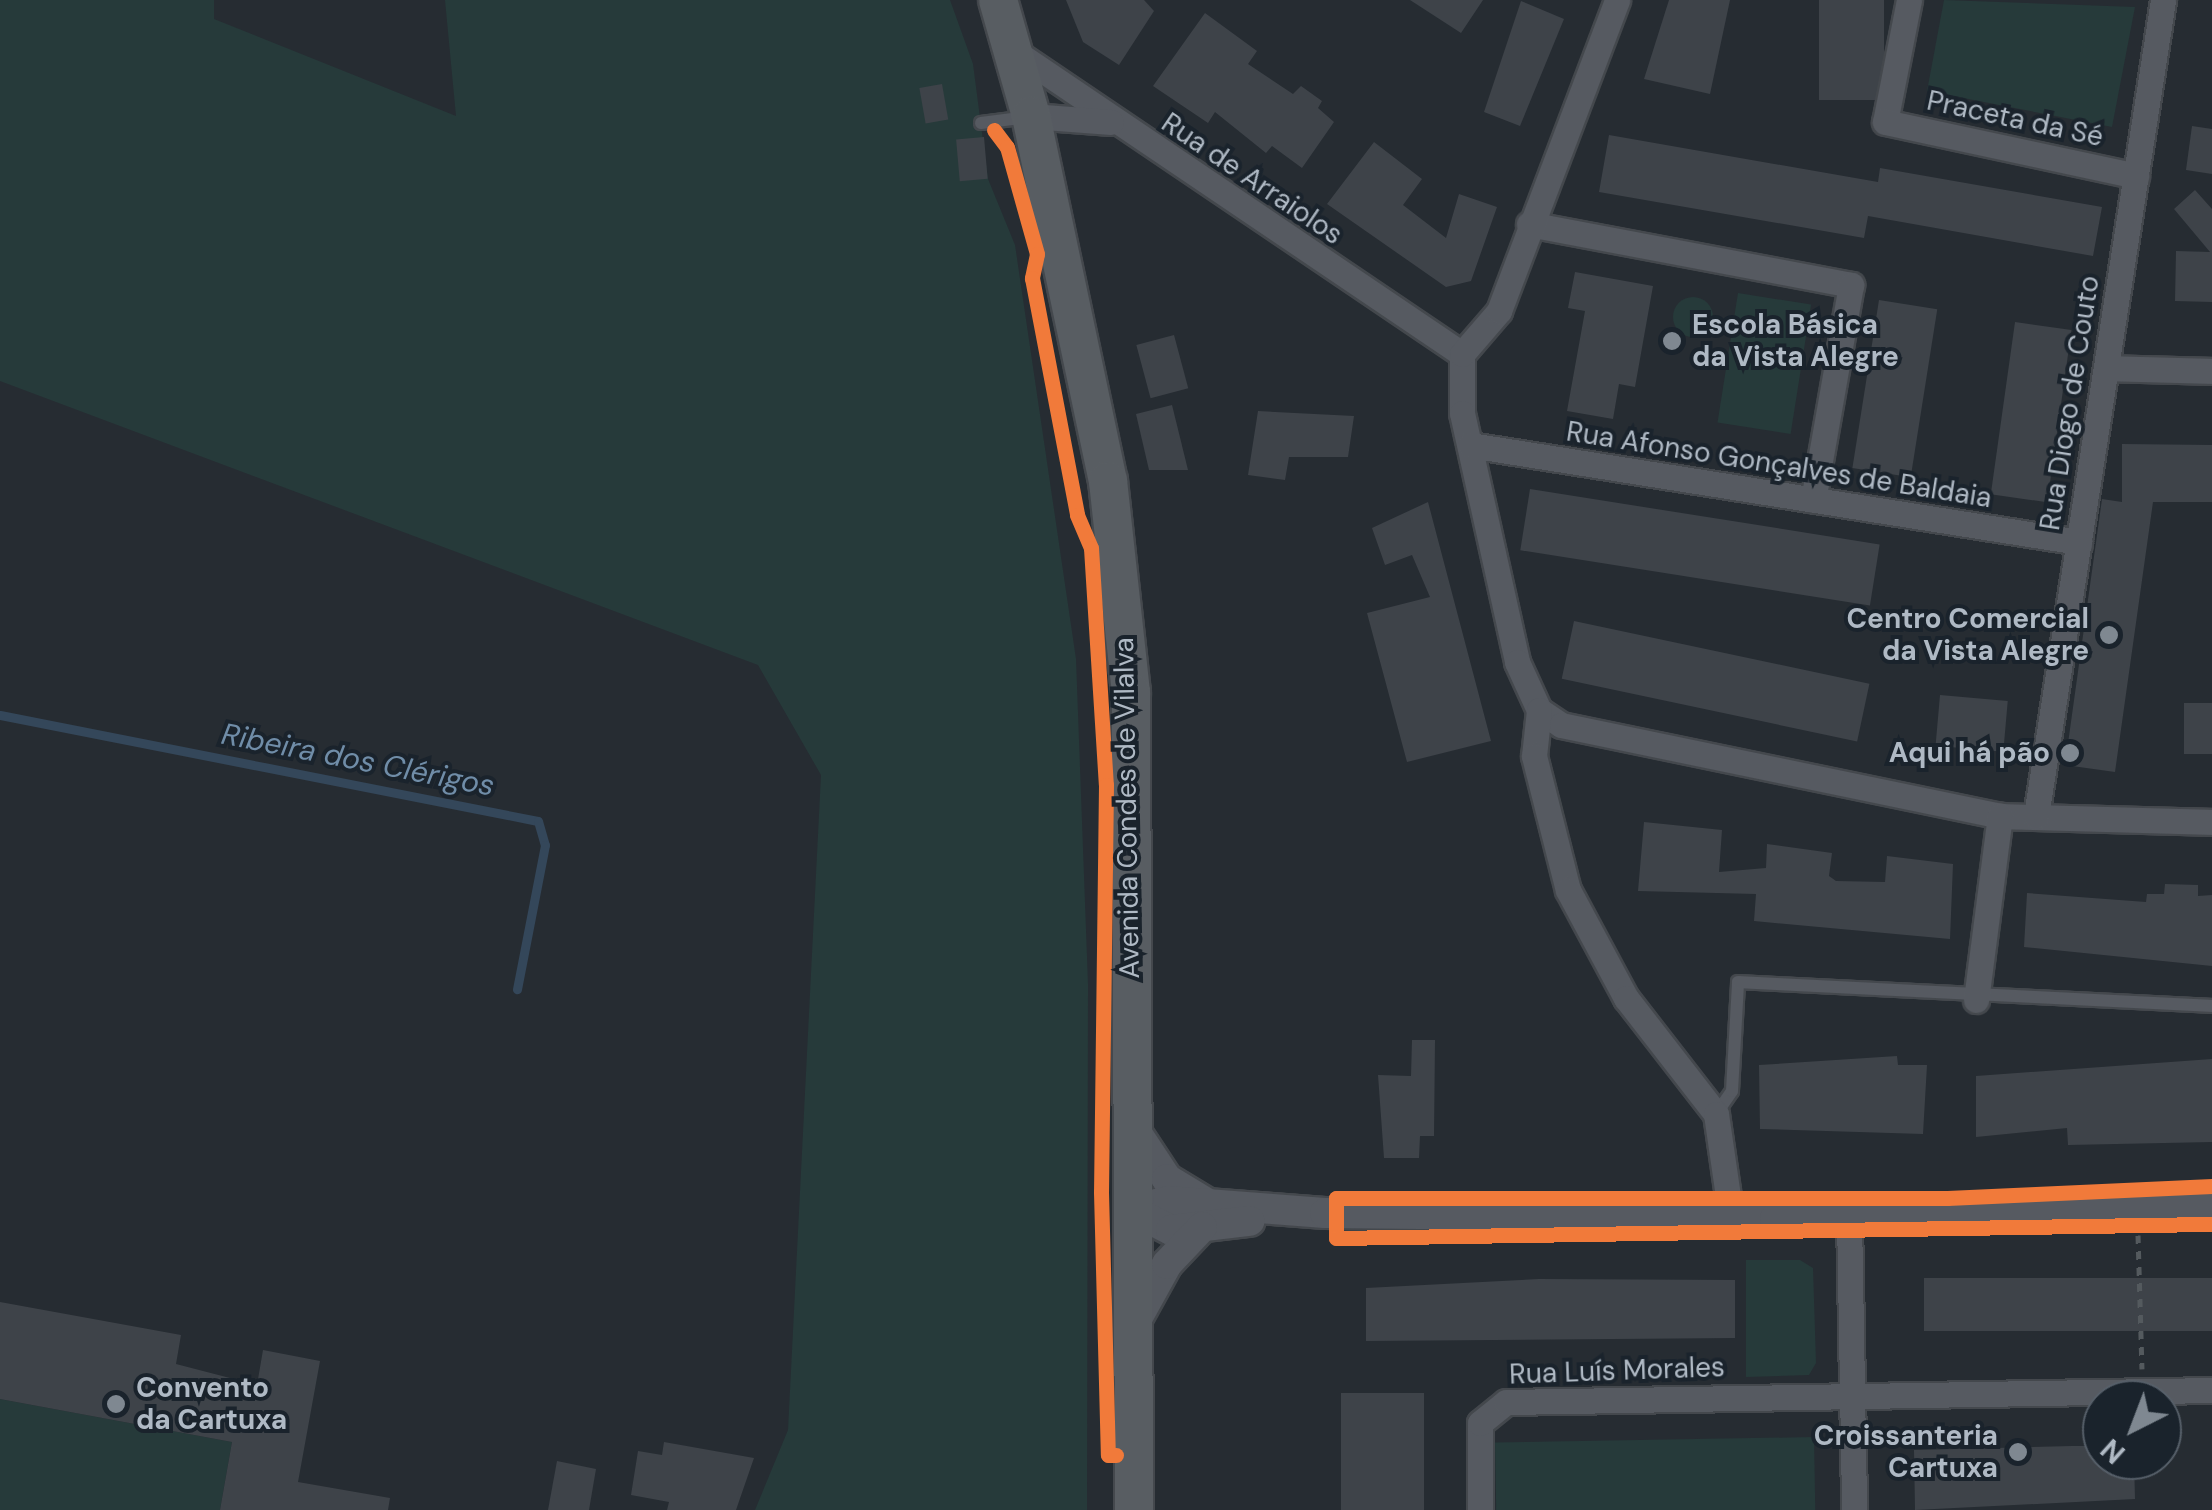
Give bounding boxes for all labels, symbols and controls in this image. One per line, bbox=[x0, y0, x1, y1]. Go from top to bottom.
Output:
street label: Praceta da Sé bbox=[1924, 84, 2106, 154]
street label: Rua de Arraiolos bbox=[1155, 106, 1349, 252]
street label: Rua Diogo de Couto bbox=[2033, 273, 2107, 533]
place label: Escola Básica da Vista Alegre bbox=[1692, 308, 1899, 374]
marker: Escola Básica da Vista Alegre bbox=[1661, 330, 1683, 352]
street label: Rua Afonso Gonçalves de Baldaia bbox=[1564, 415, 1994, 515]
place label: Centro Comercial da Vista Alegre bbox=[1846, 602, 2089, 668]
marker: Centro Comercial da Vista Alegre bbox=[2098, 624, 2120, 646]
street label: Avenida Condes de Vilalva bbox=[1107, 637, 1147, 979]
water label: Ribeira dos Clérigos bbox=[219, 716, 497, 804]
place label: Aqui há pão bbox=[1889, 736, 2050, 770]
marker: Aqui há pão bbox=[2059, 742, 2081, 764]
street label: Rua Luís Morales bbox=[1509, 1350, 1725, 1392]
place label: Convento da Cartuxa bbox=[136, 1371, 287, 1437]
north arrow bbox=[2082, 1380, 2182, 1480]
marker: Convento da Cartuxa bbox=[105, 1393, 127, 1415]
place label: Croissanteria Cartuxa bbox=[1814, 1419, 1998, 1485]
text: N bbox=[2093, 1431, 2133, 1472]
marker: Croissanteria Cartuxa bbox=[2007, 1441, 2029, 1463]

